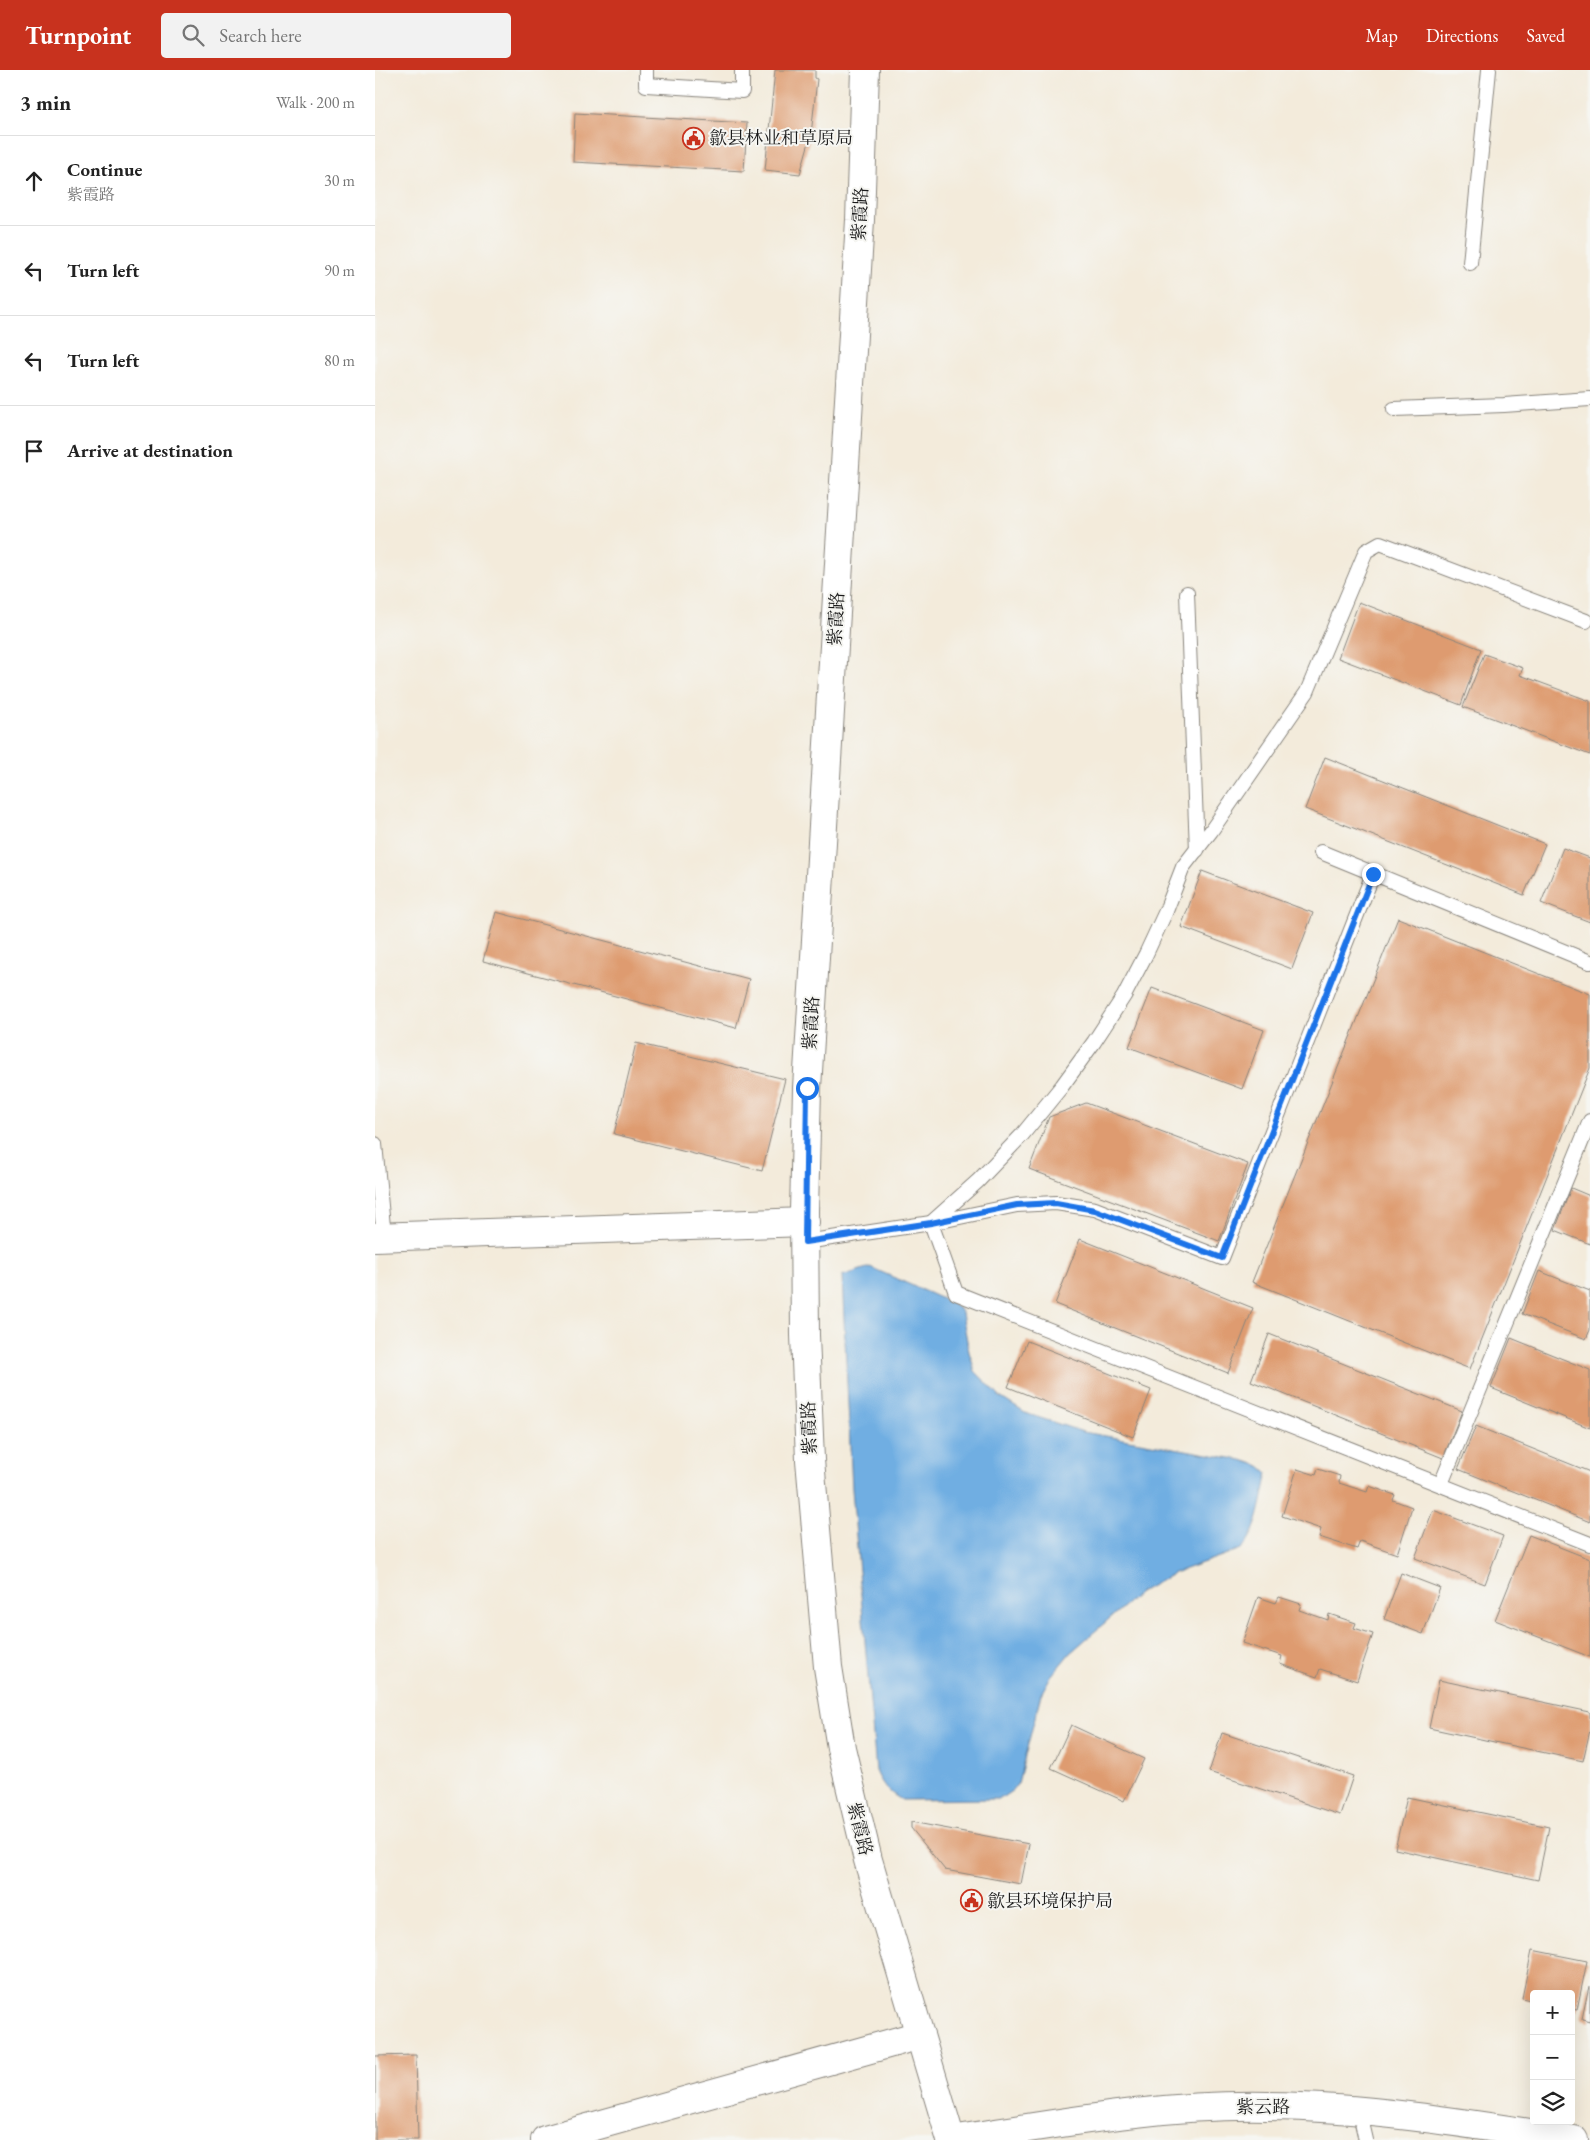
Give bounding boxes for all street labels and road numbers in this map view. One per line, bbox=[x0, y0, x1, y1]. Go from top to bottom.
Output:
street label: 紫霞路 bbox=[847, 186, 872, 242]
street label: 紫霞路 bbox=[823, 591, 848, 647]
street label: 紫霞路 bbox=[798, 995, 823, 1051]
street label: 紫霞路 bbox=[796, 1401, 821, 1455]
street label: 紫霞路 bbox=[843, 1800, 878, 1858]
street label: 紫云路 bbox=[1236, 2095, 1290, 2118]

